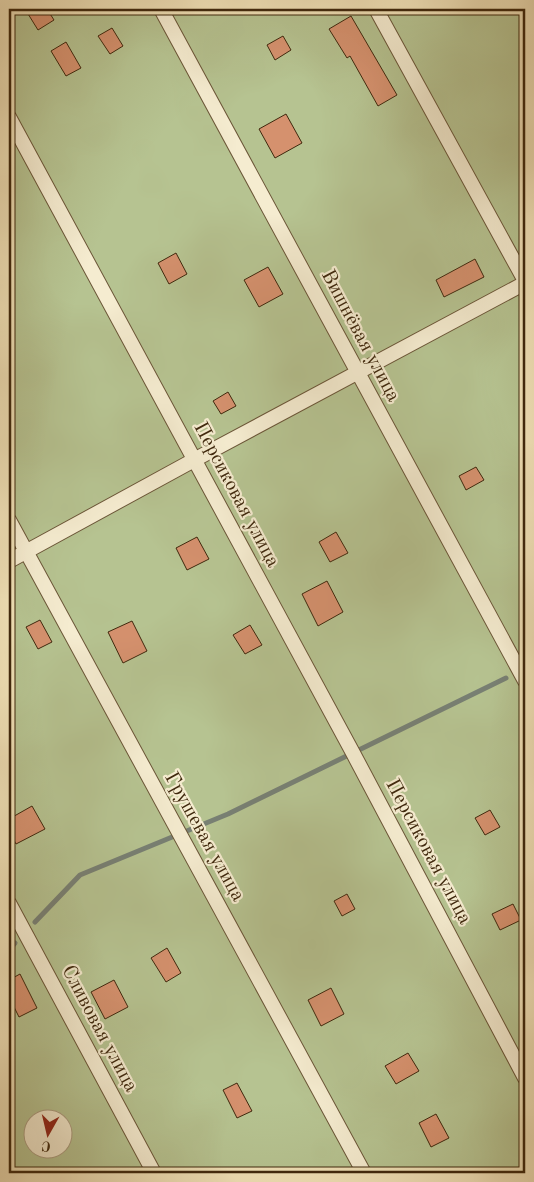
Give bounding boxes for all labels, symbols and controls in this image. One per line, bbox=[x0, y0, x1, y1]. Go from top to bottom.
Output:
street label: Вишнёвая улица bbox=[317, 267, 403, 406]
street label: Персиковая улица bbox=[189, 419, 283, 571]
street label: Грушевая улица bbox=[160, 769, 248, 905]
street label: Персиковая улица bbox=[381, 776, 475, 928]
street label: Сливовая улица bbox=[57, 962, 141, 1096]
north arrow bbox=[22, 1110, 72, 1160]
text: С bbox=[41, 1138, 52, 1153]

